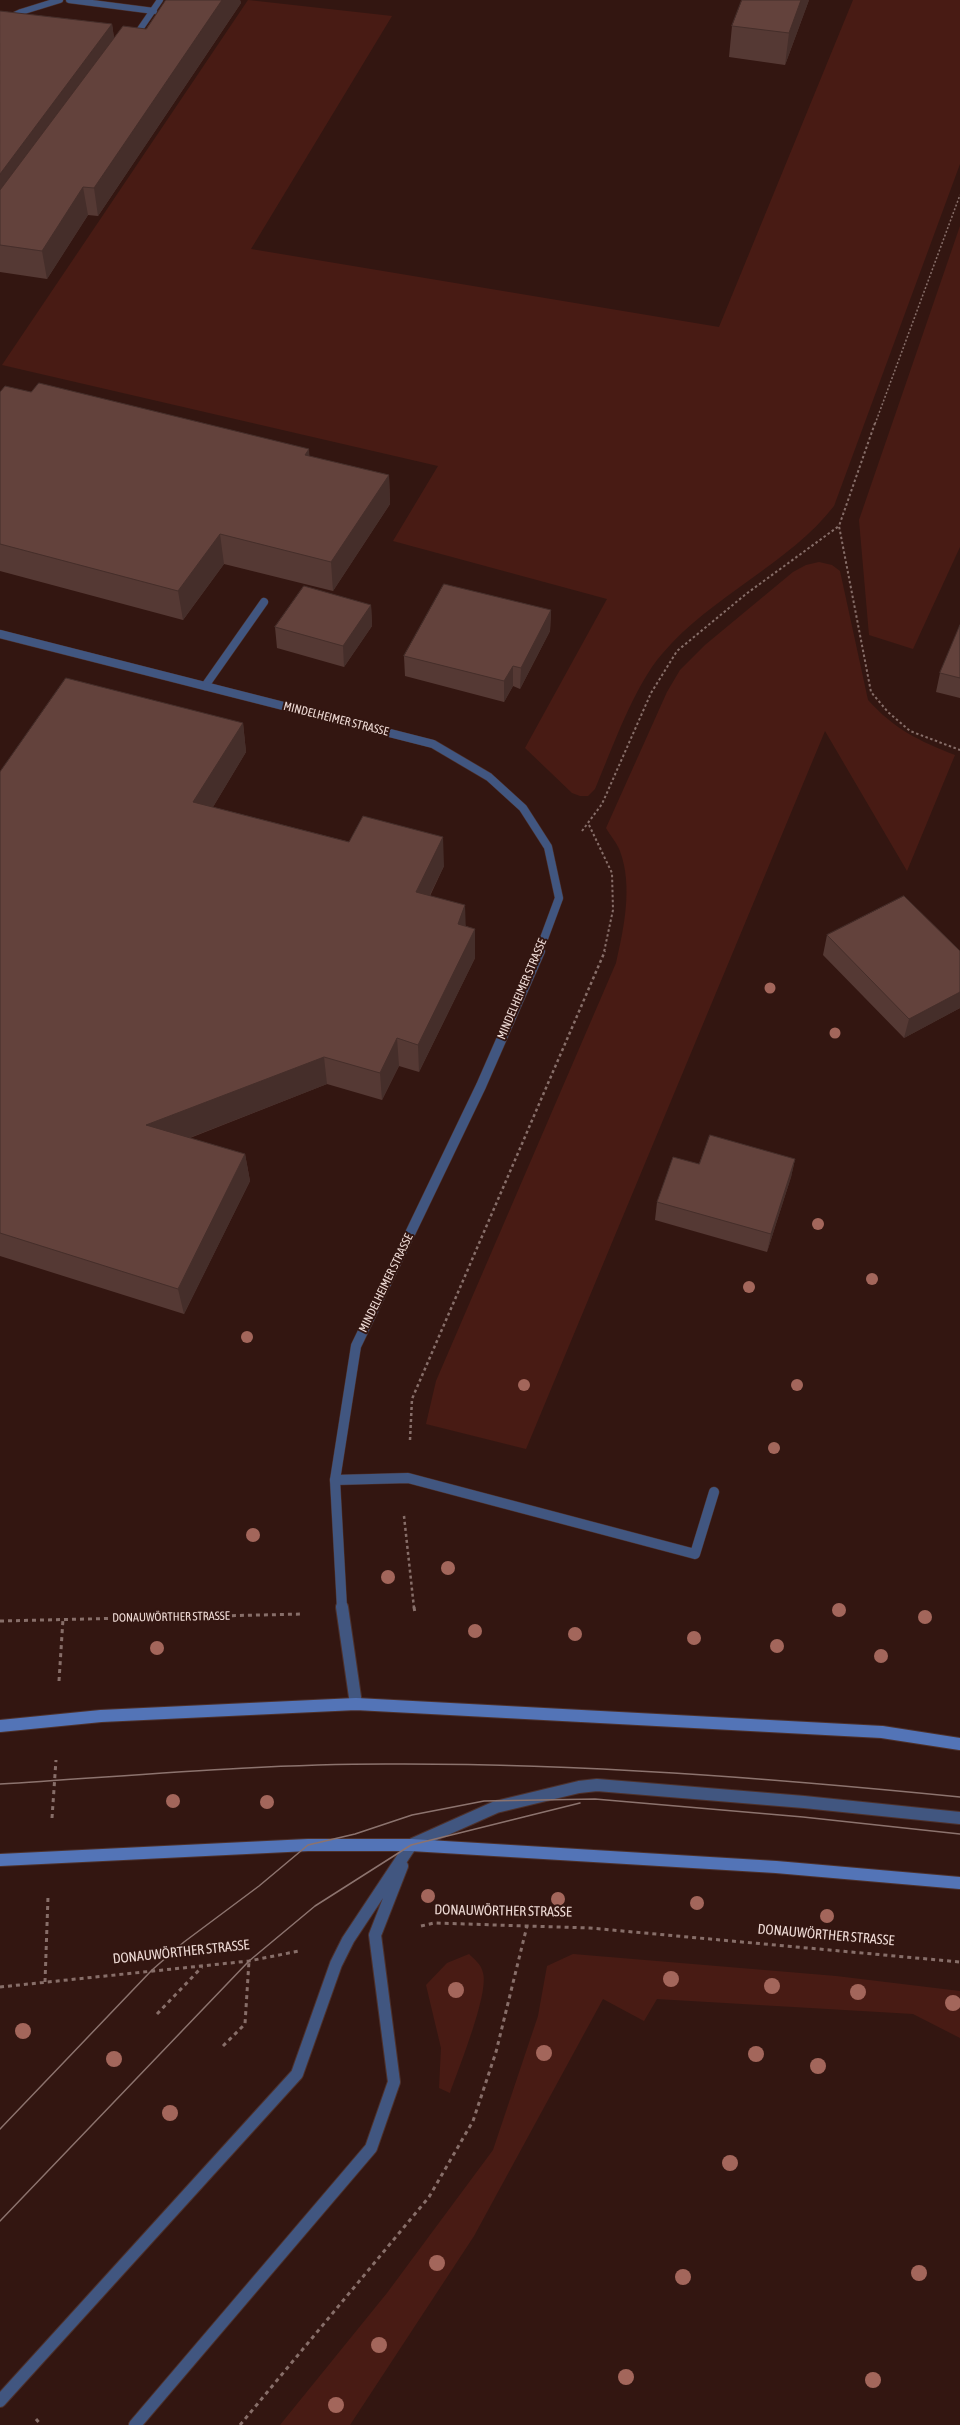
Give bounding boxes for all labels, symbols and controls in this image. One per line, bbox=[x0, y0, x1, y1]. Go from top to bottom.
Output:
street label: MINDELHEIMER STRASSE bbox=[282, 699, 390, 739]
street label: MINDELHEIMER STRASSE bbox=[494, 936, 550, 1042]
street label: MINDELHEIMER STRASSE bbox=[356, 1231, 416, 1335]
street label: DONAUWÖRTHER STRASSE bbox=[112, 1609, 230, 1625]
street label: DONAUWÖRTHER STRASSE bbox=[434, 1901, 572, 1921]
street label: DONAUWÖRTHER STRASSE bbox=[757, 1921, 895, 1949]
street label: DONAUWÖRTHER STRASSE bbox=[112, 1936, 250, 1968]

